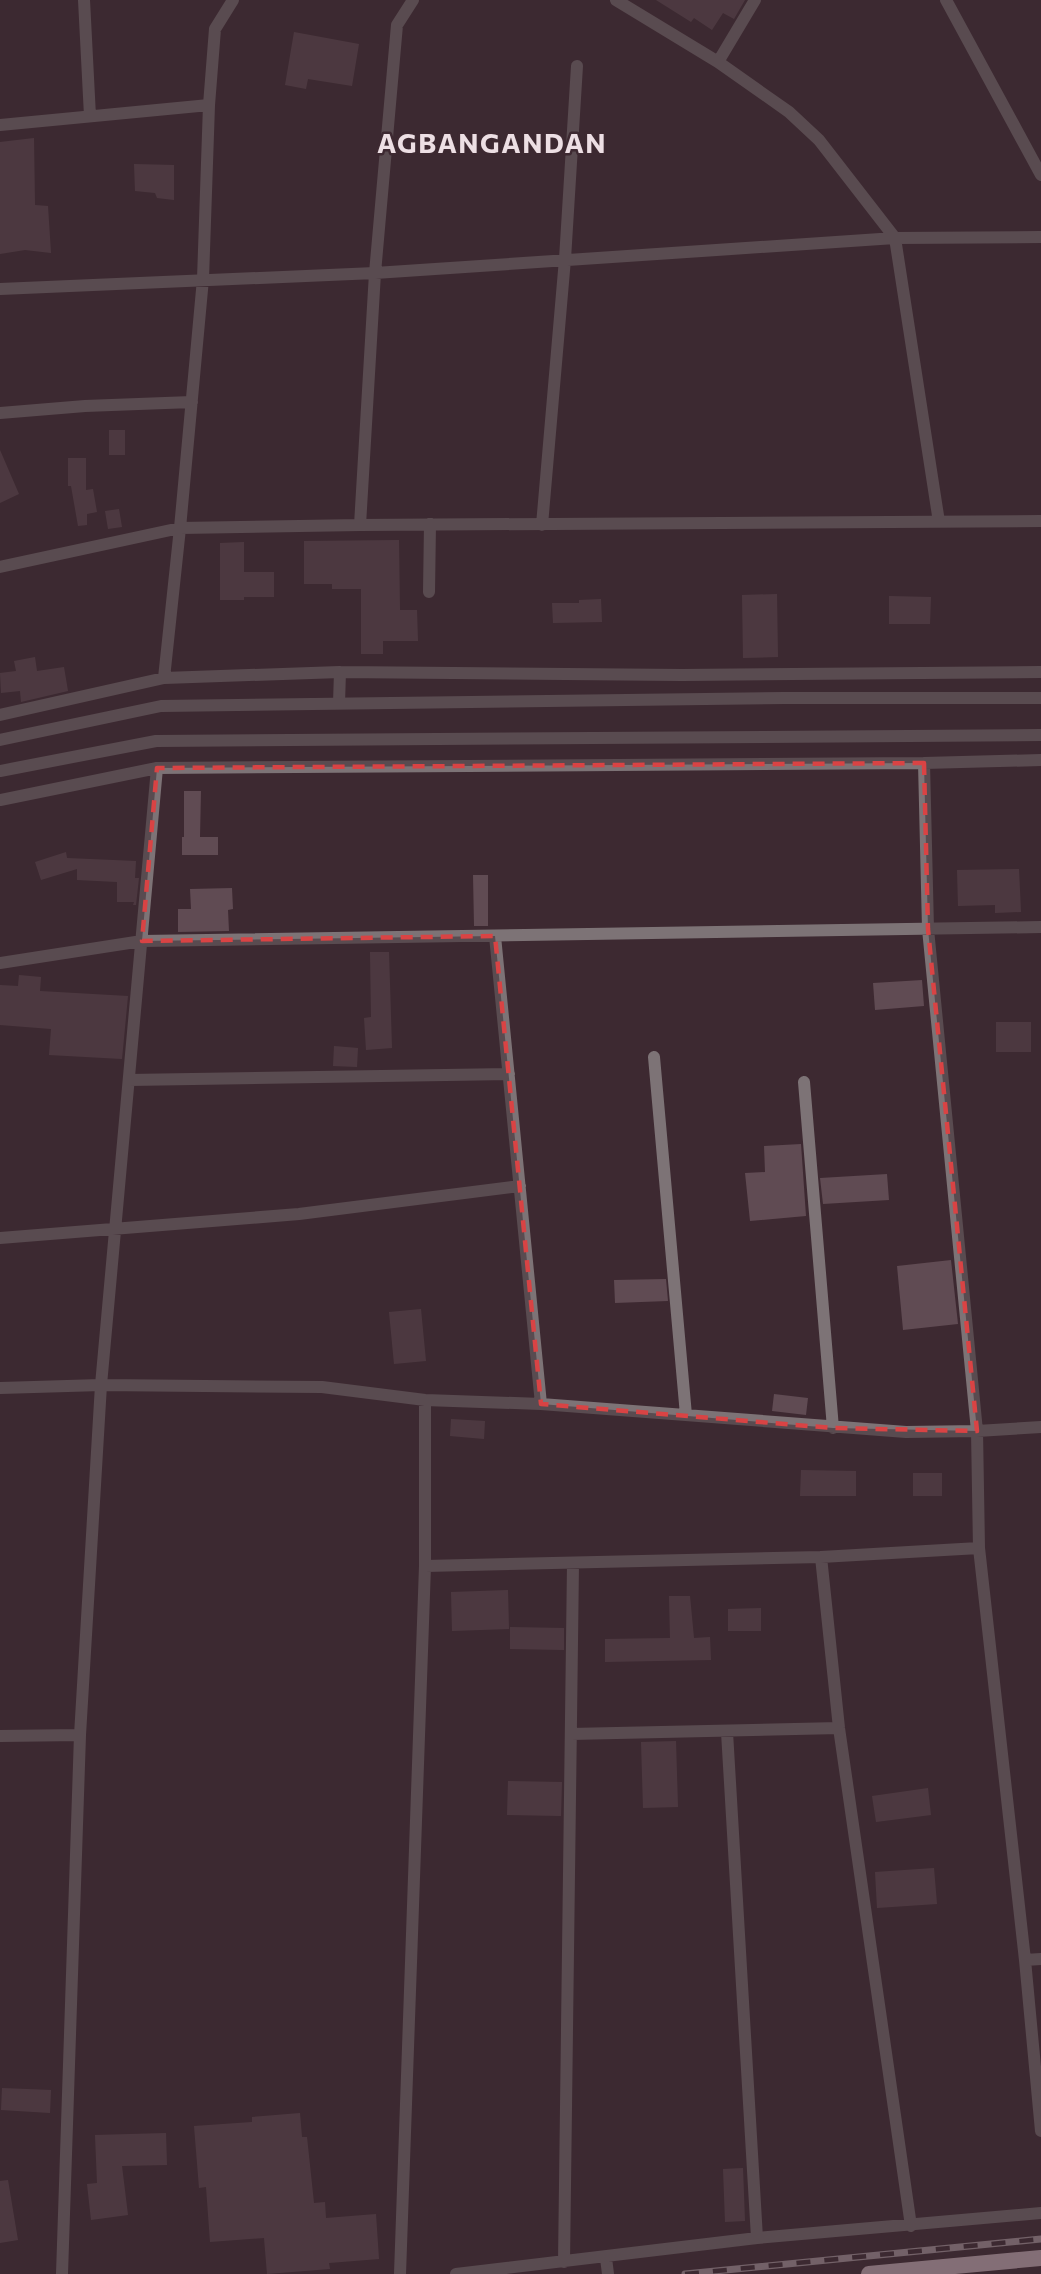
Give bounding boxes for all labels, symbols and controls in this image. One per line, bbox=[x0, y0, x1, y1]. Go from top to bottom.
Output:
district label: AGBANGANDAN bbox=[377, 126, 607, 159]

